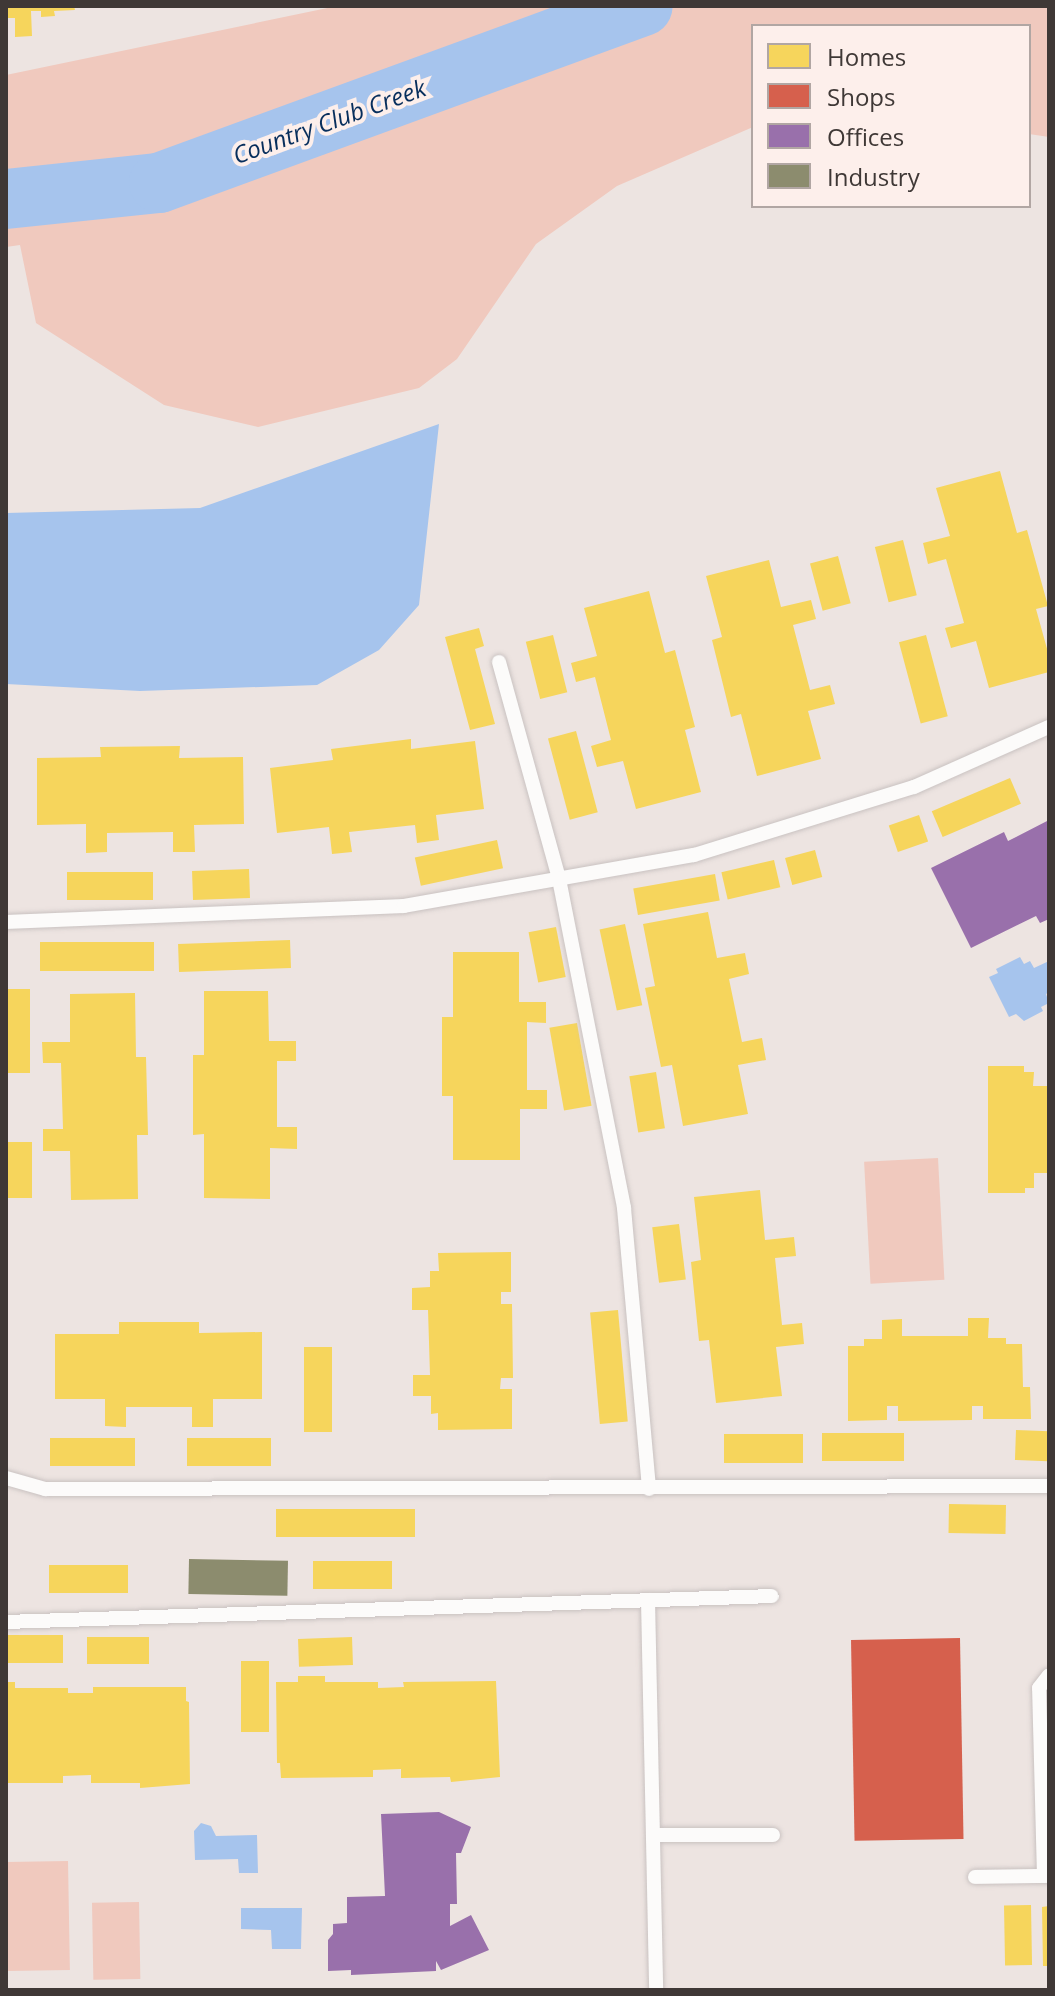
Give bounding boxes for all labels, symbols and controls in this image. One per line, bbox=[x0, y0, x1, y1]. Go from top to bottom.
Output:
legend bbox=[751, 24, 1031, 208]
text: Homes bbox=[827, 40, 906, 73]
water label: Country Club Creek bbox=[229, 73, 429, 169]
text: Shops bbox=[827, 80, 895, 113]
text: Offices bbox=[827, 120, 904, 153]
text: Industry bbox=[827, 160, 920, 193]

